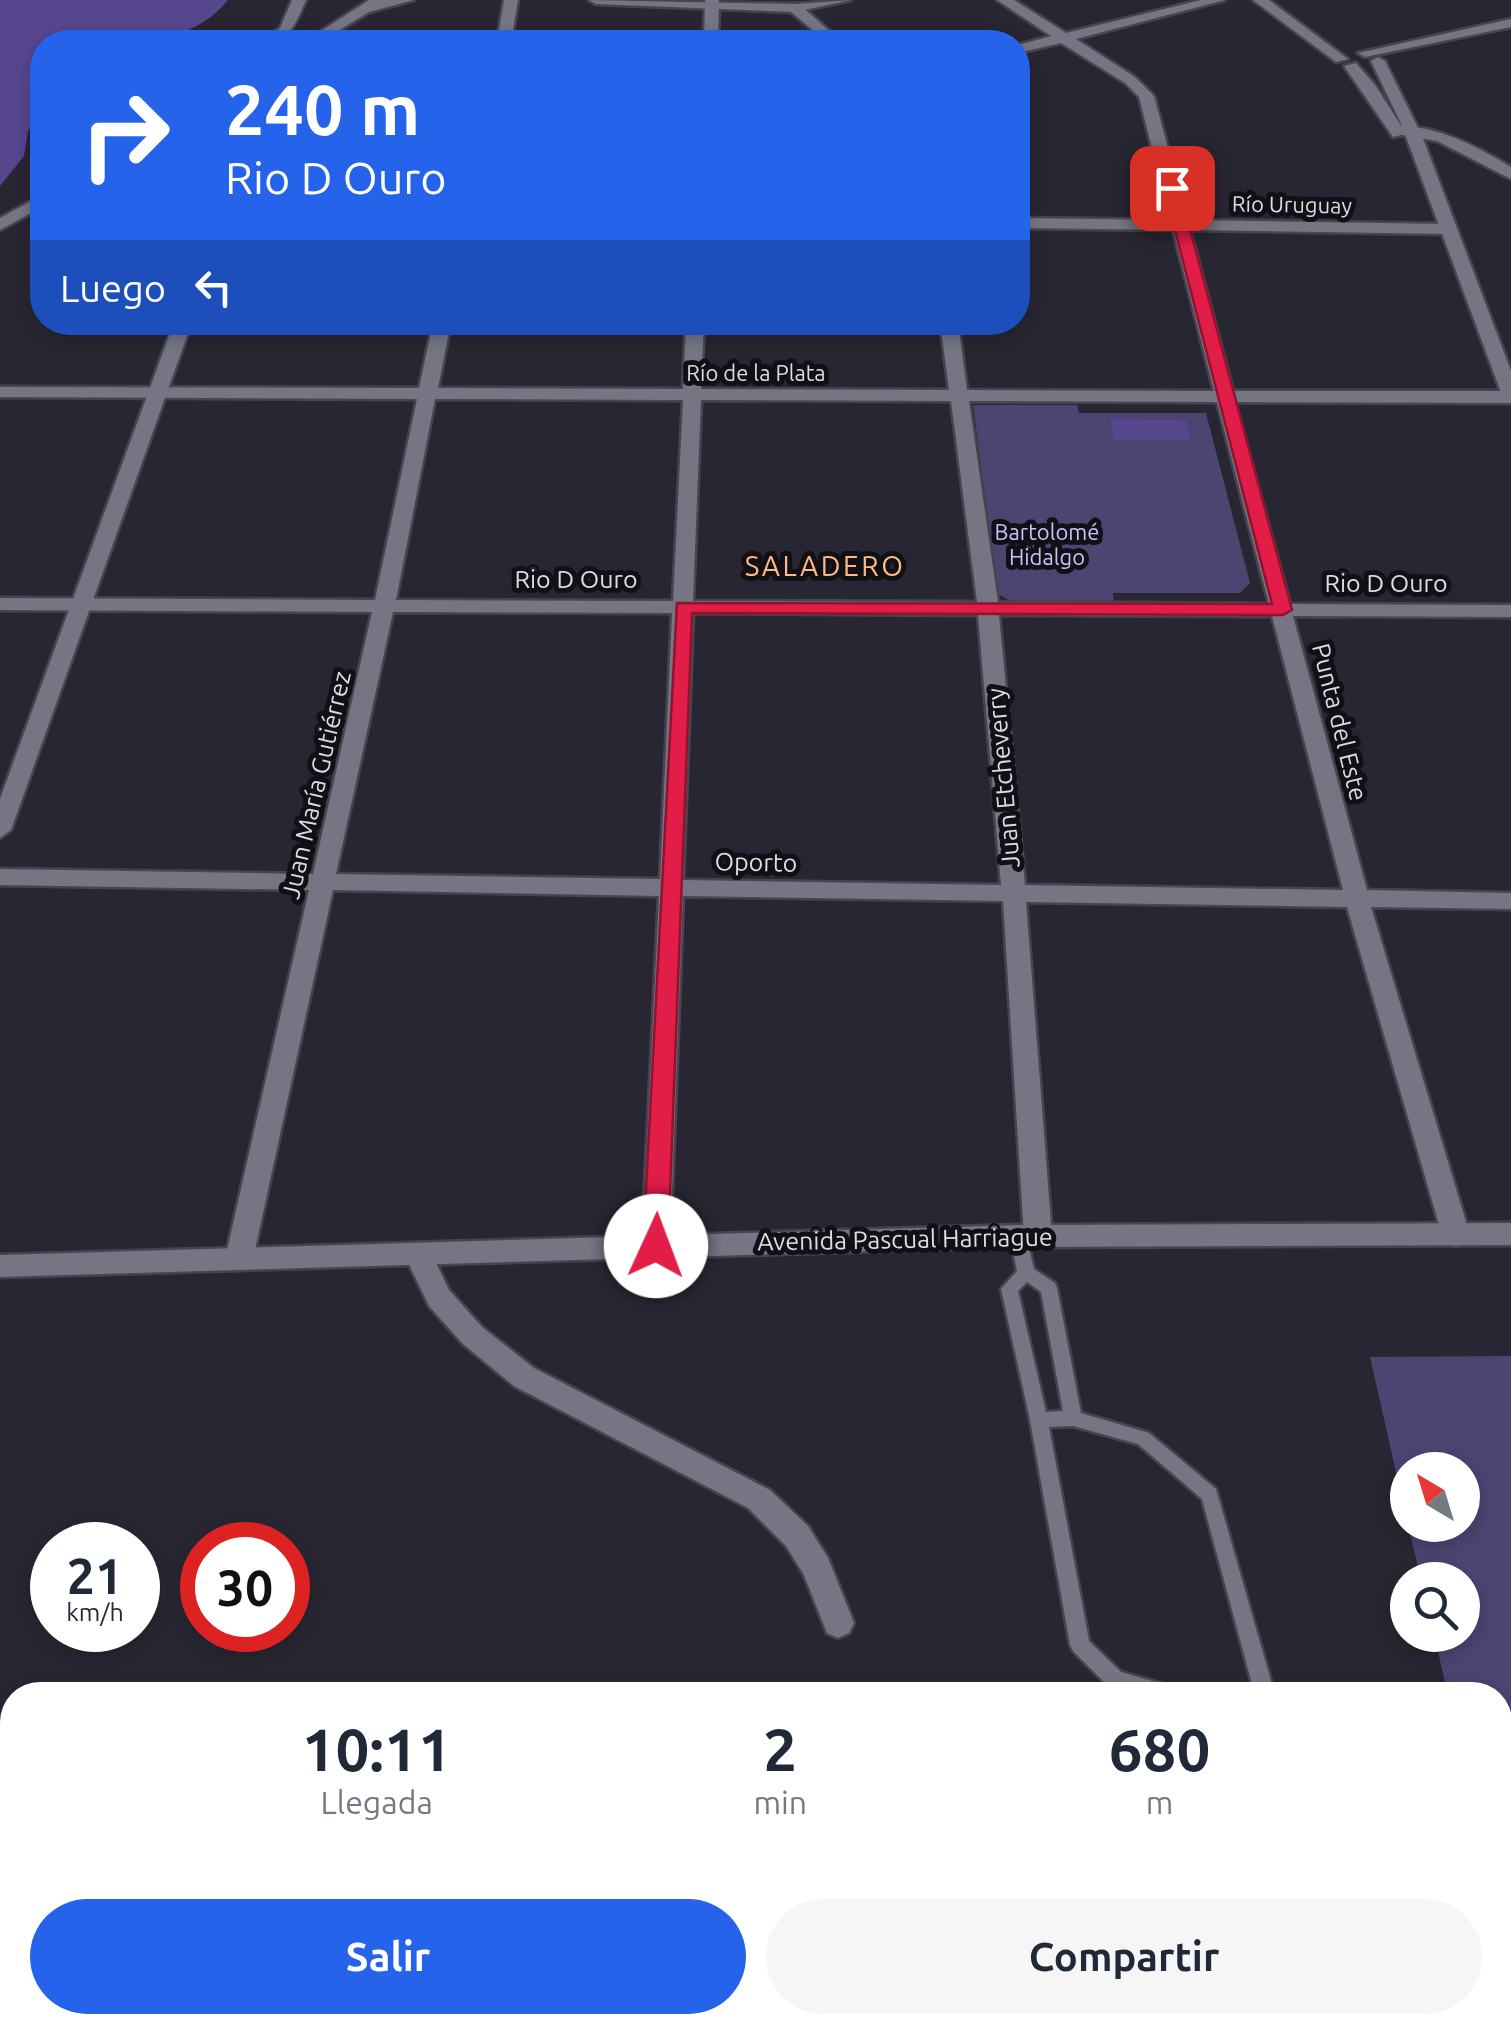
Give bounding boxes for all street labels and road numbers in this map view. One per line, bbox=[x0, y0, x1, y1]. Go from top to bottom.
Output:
street label: Río Uruguay bbox=[1232, 190, 1353, 218]
street label: Río de la Plata bbox=[686, 360, 826, 385]
street label: Rio D Ouro bbox=[514, 565, 638, 593]
street label: Rio D Ouro bbox=[1324, 569, 1448, 597]
street label: Punta del Este bbox=[1307, 640, 1373, 804]
street label: Juan María Gutiérrez bbox=[276, 668, 356, 902]
street label: Juan Etcheverry bbox=[981, 687, 1025, 869]
street label: Oporto bbox=[714, 847, 798, 877]
street label: Avenida Pascual Harriague bbox=[757, 1222, 1053, 1256]

